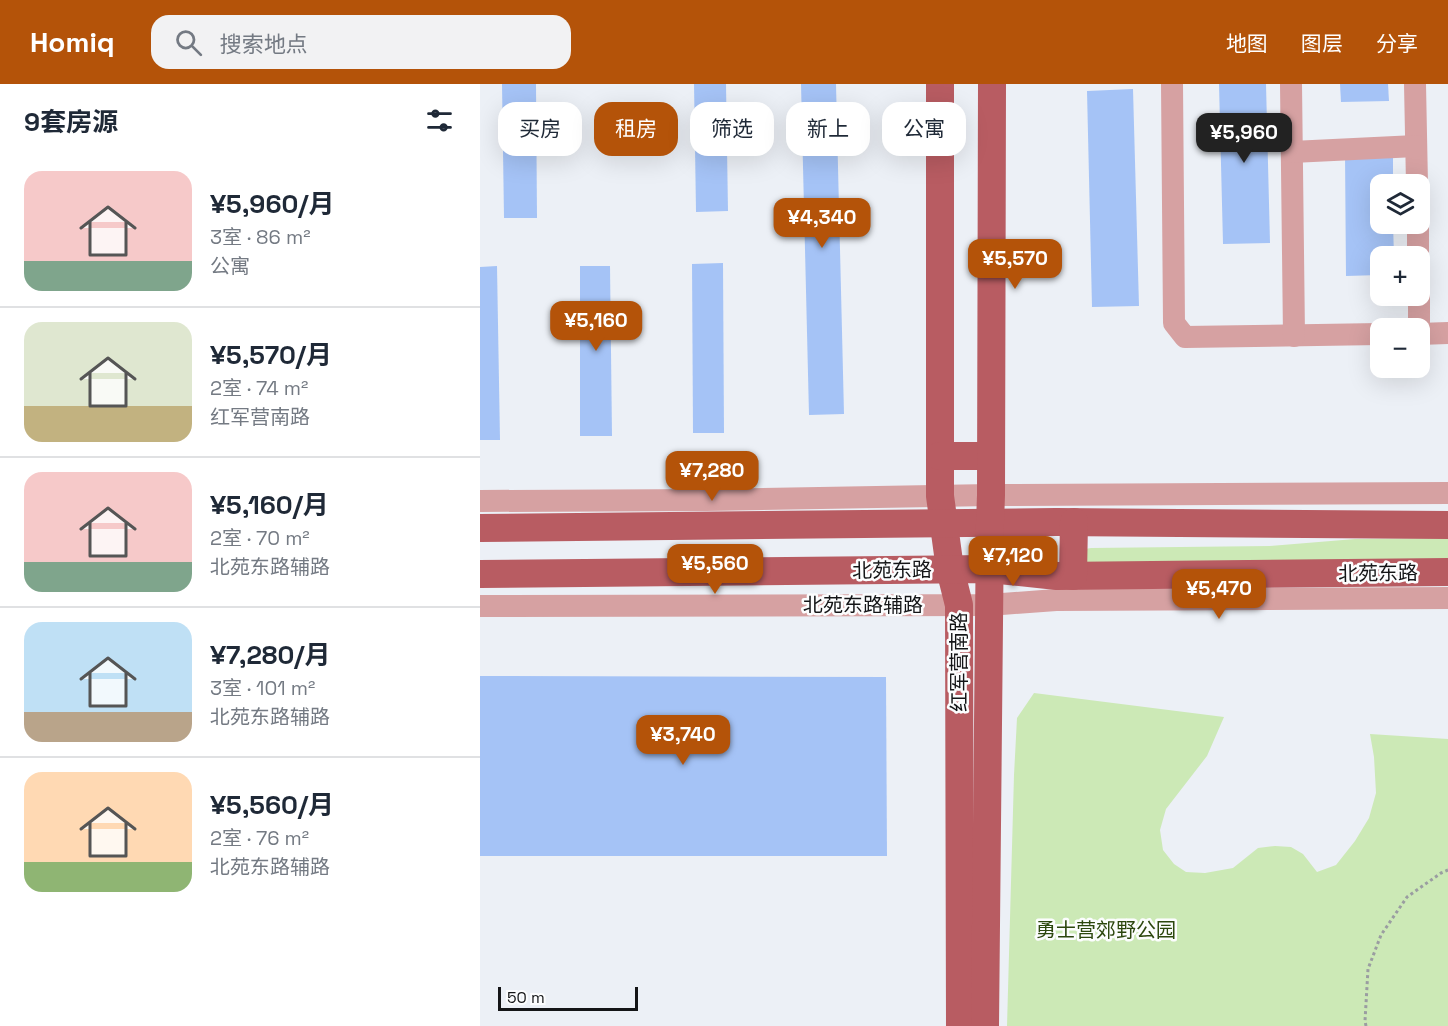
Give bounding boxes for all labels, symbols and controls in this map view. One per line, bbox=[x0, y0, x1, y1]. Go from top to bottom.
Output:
search box bbox=[151, 15, 571, 69]
text: Homiq bbox=[30, 24, 115, 60]
icon: search bbox=[172, 26, 205, 59]
text: 搜索地点 bbox=[220, 30, 308, 58]
text: 地图 bbox=[1226, 30, 1268, 57]
text: 图层 bbox=[1301, 30, 1343, 57]
text: 分享 bbox=[1376, 30, 1418, 57]
chip: 买房 bbox=[498, 102, 582, 156]
chip: 租房 bbox=[594, 102, 678, 156]
chip: 筛选 bbox=[690, 102, 774, 156]
chip: 新上 bbox=[786, 102, 870, 156]
chip: 公寓 bbox=[882, 102, 966, 156]
icon: filters bbox=[423, 104, 456, 137]
text: 9套房源 bbox=[24, 105, 118, 139]
pin: ¥5,960 bbox=[1195, 113, 1293, 164]
text: ¥5,960 bbox=[1210, 119, 1278, 145]
map controls bbox=[1370, 174, 1430, 378]
button: layers bbox=[1370, 174, 1430, 234]
text: ¥5,960/月 bbox=[210, 187, 334, 221]
icon: home bbox=[72, 195, 144, 267]
pin: ¥4,340 bbox=[773, 198, 871, 249]
text: ¥4,340 bbox=[788, 204, 856, 230]
text: 3室 · 86 m² bbox=[210, 224, 310, 250]
pin: ¥5,570 bbox=[966, 239, 1064, 290]
text: ¥5,570 bbox=[982, 245, 1048, 271]
button: + bbox=[1370, 246, 1430, 306]
text: 公寓 bbox=[210, 253, 250, 279]
pin: ¥5,160 bbox=[547, 301, 645, 352]
text: ¥5,160 bbox=[564, 307, 628, 333]
button: − bbox=[1370, 318, 1430, 378]
text: ¥5,570/月 bbox=[210, 338, 332, 372]
icon: home bbox=[72, 346, 144, 418]
text: 2室 · 74 m² bbox=[210, 375, 308, 401]
text: 红军营南路 bbox=[210, 404, 310, 430]
pin: ¥7,280 bbox=[663, 451, 761, 502]
text: ¥7,280 bbox=[680, 457, 744, 483]
text: ¥5,160/月 bbox=[210, 488, 329, 522]
icon: home bbox=[72, 496, 144, 568]
text: 2室 · 70 m² bbox=[210, 525, 310, 551]
pin: ¥7,120 bbox=[964, 536, 1062, 587]
text: ¥7,120 bbox=[983, 542, 1043, 568]
pin: ¥5,560 bbox=[666, 544, 764, 595]
text: ¥5,560 bbox=[681, 550, 749, 576]
text: 北苑东路辅路 bbox=[210, 554, 330, 580]
street label: 北苑东路 bbox=[852, 556, 932, 584]
street label: 北苑东路 bbox=[1338, 559, 1418, 587]
pin: ¥5,470 bbox=[1170, 569, 1268, 620]
text: ¥5,470 bbox=[1186, 575, 1252, 601]
street label: 北苑东路辅路 bbox=[803, 592, 923, 618]
street label: 红军营南路 bbox=[946, 612, 972, 712]
text: ¥7,280/月 bbox=[210, 638, 330, 672]
icon: home bbox=[72, 646, 144, 718]
text: 3室 · 101 m² bbox=[210, 675, 315, 701]
text: 北苑东路辅路 bbox=[210, 704, 330, 730]
pin: ¥3,740 bbox=[634, 715, 732, 766]
text: ¥3,740 bbox=[650, 721, 716, 747]
text: ¥5,560/月 bbox=[210, 788, 334, 822]
icon: home bbox=[72, 796, 144, 868]
text: 2室 · 76 m² bbox=[210, 825, 309, 851]
text: 北苑东路辅路 bbox=[210, 854, 330, 880]
park label: 勇士营郊野公园 bbox=[1036, 917, 1176, 943]
scale bar bbox=[498, 984, 638, 1012]
text: 50 m bbox=[507, 987, 545, 1008]

